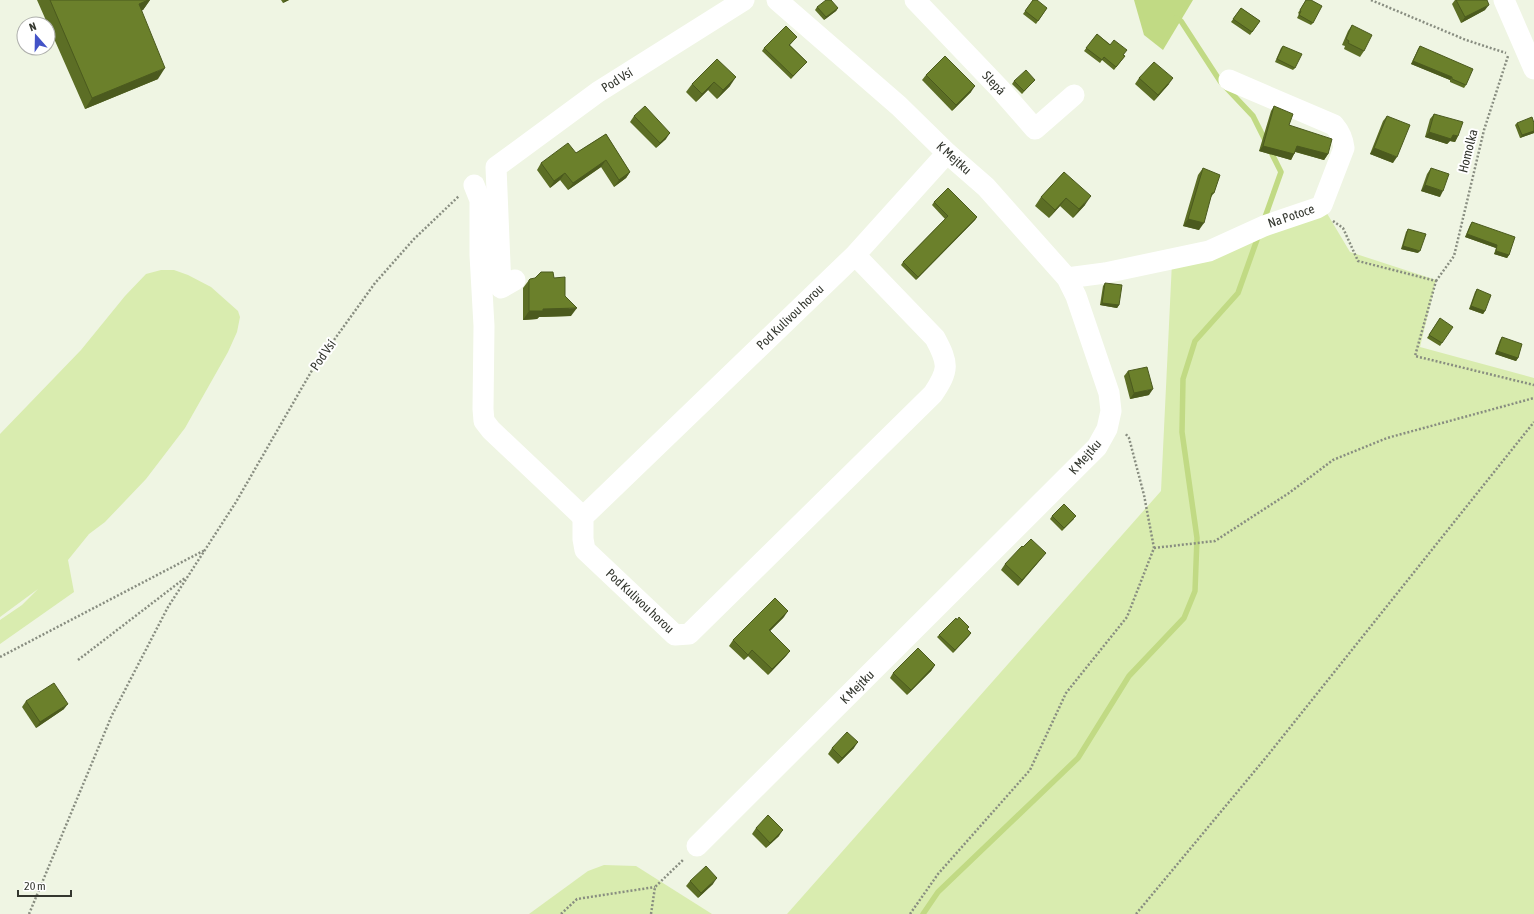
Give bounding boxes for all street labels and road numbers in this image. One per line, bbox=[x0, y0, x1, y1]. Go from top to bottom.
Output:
street label: Pod Vsí bbox=[599, 65, 635, 95]
street label: Slepá bbox=[979, 68, 1009, 98]
street label: Homolka bbox=[1455, 128, 1481, 174]
street label: K Mejtku bbox=[934, 139, 974, 177]
street label: Na Potoce bbox=[1266, 201, 1316, 231]
street label: Pod Kulivou horou bbox=[753, 281, 827, 353]
street label: Pod Vsí bbox=[307, 337, 339, 373]
street label: K Mejtku bbox=[1066, 436, 1104, 478]
street label: Pod Kulivou horou bbox=[603, 566, 677, 636]
street label: K Mejtku bbox=[837, 667, 877, 707]

